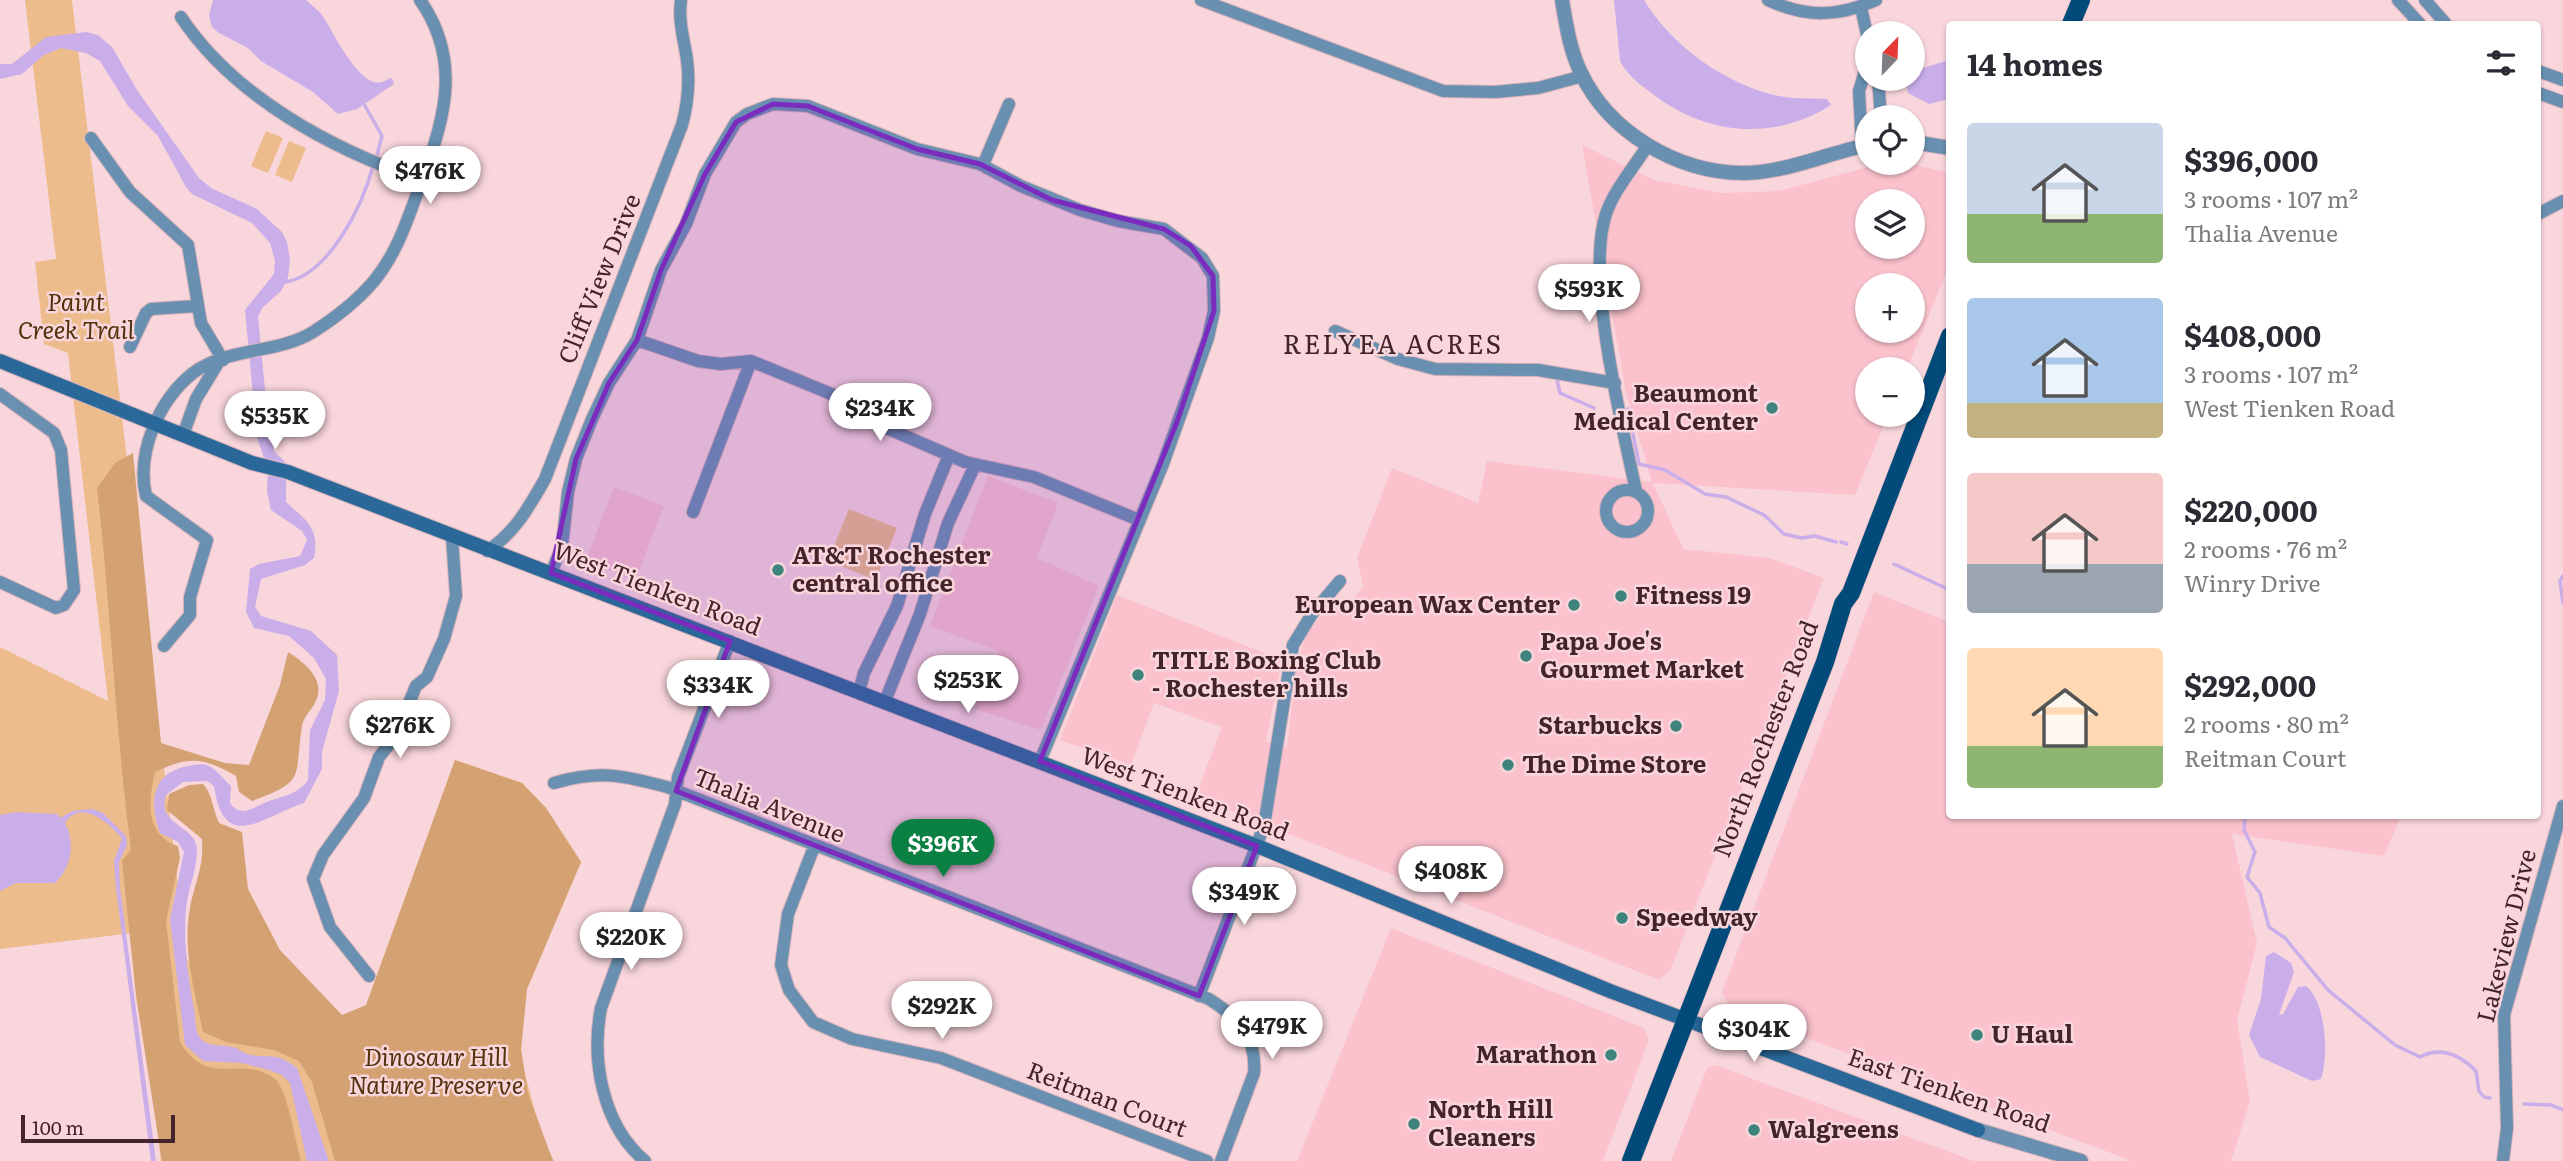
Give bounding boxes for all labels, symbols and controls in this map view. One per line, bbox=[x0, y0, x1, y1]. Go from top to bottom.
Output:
north arrow bbox=[1855, 21, 1925, 91]
map controls bbox=[1855, 21, 1925, 427]
text: 14 homes bbox=[1967, 41, 2103, 85]
icon: filters bbox=[2482, 44, 2520, 82]
button: locate bbox=[1855, 105, 1925, 175]
text: $396,000 bbox=[2184, 137, 2319, 181]
pin: $476K bbox=[381, 146, 479, 206]
icon: home bbox=[2023, 151, 2107, 235]
text: $476K bbox=[395, 152, 465, 186]
text: 3 rooms · 107 m² bbox=[2184, 181, 2358, 215]
street label: Cliff View Drive bbox=[548, 188, 648, 368]
button: layers bbox=[1855, 189, 1925, 259]
text: Thalia Avenue bbox=[2184, 215, 2338, 249]
pin: $593K bbox=[1540, 264, 1638, 324]
text: $593K bbox=[1554, 270, 1624, 304]
button: + bbox=[1855, 273, 1925, 343]
park label: Paint Creek Trail bbox=[18, 283, 135, 346]
text: $408,000 bbox=[2184, 312, 2321, 356]
district label: RELYEA ACRES bbox=[1283, 323, 1503, 362]
icon: home bbox=[2023, 326, 2107, 410]
text: 3 rooms · 107 m² bbox=[2184, 356, 2358, 390]
button: − bbox=[1855, 357, 1925, 427]
place label: Beaumont Medical Center bbox=[1573, 374, 1758, 437]
pin: $234K bbox=[831, 384, 929, 443]
text: $234K bbox=[845, 389, 915, 423]
text: West Tienken Road bbox=[2184, 390, 2395, 424]
pin: $535K bbox=[226, 392, 324, 451]
text: $535K bbox=[240, 397, 310, 431]
marker: Beaumont Medical Center bbox=[1764, 400, 1780, 416]
text: $220,000 bbox=[2184, 487, 2318, 531]
icon: home bbox=[2023, 501, 2107, 585]
street label: West Tienken Road bbox=[549, 531, 767, 643]
text: 2 rooms · 76 m² bbox=[2184, 531, 2347, 565]
place label: AT&T Rochester central office bbox=[792, 536, 991, 599]
marker: AT&T Rochester central office bbox=[770, 562, 786, 578]
text: Winry Drive bbox=[2184, 565, 2320, 599]
place label: Fitness 19 bbox=[1635, 576, 1751, 611]
place label: European Wax Center bbox=[1294, 585, 1560, 620]
marker: Fitness 19 bbox=[1613, 588, 1629, 604]
marker: European Wax Center bbox=[1566, 597, 1582, 613]
street label: North Rochester Road bbox=[1702, 614, 1825, 862]
place label: Papa Joe's Gourmet Market bbox=[1540, 622, 1745, 685]
place label: TITLE Boxing Club - Rochester hills bbox=[1152, 641, 1381, 704]
marker: Papa Joe's Gourmet Market bbox=[1518, 648, 1534, 664]
pin: $253K bbox=[919, 656, 1017, 715]
pin: $334K bbox=[669, 660, 767, 720]
text: $253K bbox=[933, 661, 1003, 695]
text: $292,000 bbox=[2184, 662, 2316, 706]
text: $334K bbox=[683, 666, 753, 700]
marker: TITLE Boxing Club - Rochester hills bbox=[1130, 667, 1146, 683]
icon: home bbox=[2023, 676, 2107, 760]
pin: $276K bbox=[351, 700, 449, 760]
text: $276K bbox=[365, 706, 435, 740]
place label: Starbucks bbox=[1538, 706, 1662, 741]
text: 2 rooms · 80 m² bbox=[2184, 706, 2349, 740]
marker: Starbucks bbox=[1668, 718, 1684, 734]
street label: West Tienken Road bbox=[1077, 736, 1295, 848]
text: Reitman Court bbox=[2184, 740, 2346, 774]
place label: The Dime Store bbox=[1522, 745, 1706, 780]
street label: Thalia Avenue bbox=[689, 757, 851, 850]
marker: The Dime Store bbox=[1500, 757, 1516, 773]
pin: $396K bbox=[894, 820, 992, 879]
text: $396K bbox=[907, 825, 979, 859]
street label: Lakeview Drive bbox=[2466, 845, 2543, 1026]
pin: $408K bbox=[1402, 846, 1500, 906]
text: $408K bbox=[1414, 852, 1488, 886]
pin: $349K bbox=[1195, 867, 1293, 927]
text: $349K bbox=[1208, 873, 1280, 907]
place label: Speedway bbox=[1636, 898, 1758, 933]
marker: Speedway bbox=[1614, 910, 1630, 926]
pin: $220K bbox=[582, 912, 680, 972]
text: $220K bbox=[596, 918, 666, 952]
pin: $292K bbox=[893, 982, 991, 1041]
text: $292K bbox=[907, 987, 977, 1021]
pin: $479K bbox=[1223, 1002, 1321, 1061]
pin: $304K bbox=[1705, 1004, 1803, 1064]
text: $479K bbox=[1237, 1007, 1307, 1041]
text: $304K bbox=[1718, 1010, 1790, 1044]
place label: U Haul bbox=[1991, 1015, 2073, 1050]
marker: U Haul bbox=[1969, 1027, 1985, 1043]
place label: Marathon bbox=[1476, 1035, 1597, 1070]
park label: Dinosaur Hill Nature Preserve bbox=[349, 1038, 523, 1101]
street label: East Tienken Road bbox=[1844, 1038, 2056, 1140]
marker: Marathon bbox=[1603, 1047, 1619, 1063]
street label: Reitman Court bbox=[1023, 1051, 1193, 1144]
place label: North Hill Cleaners bbox=[1428, 1090, 1554, 1153]
place label: Walgreens bbox=[1768, 1110, 1899, 1145]
scale bar bbox=[21, 1112, 175, 1144]
text: 100 m bbox=[32, 1113, 84, 1141]
marker: North Hill Cleaners bbox=[1406, 1116, 1422, 1132]
marker: Walgreens bbox=[1746, 1122, 1762, 1138]

